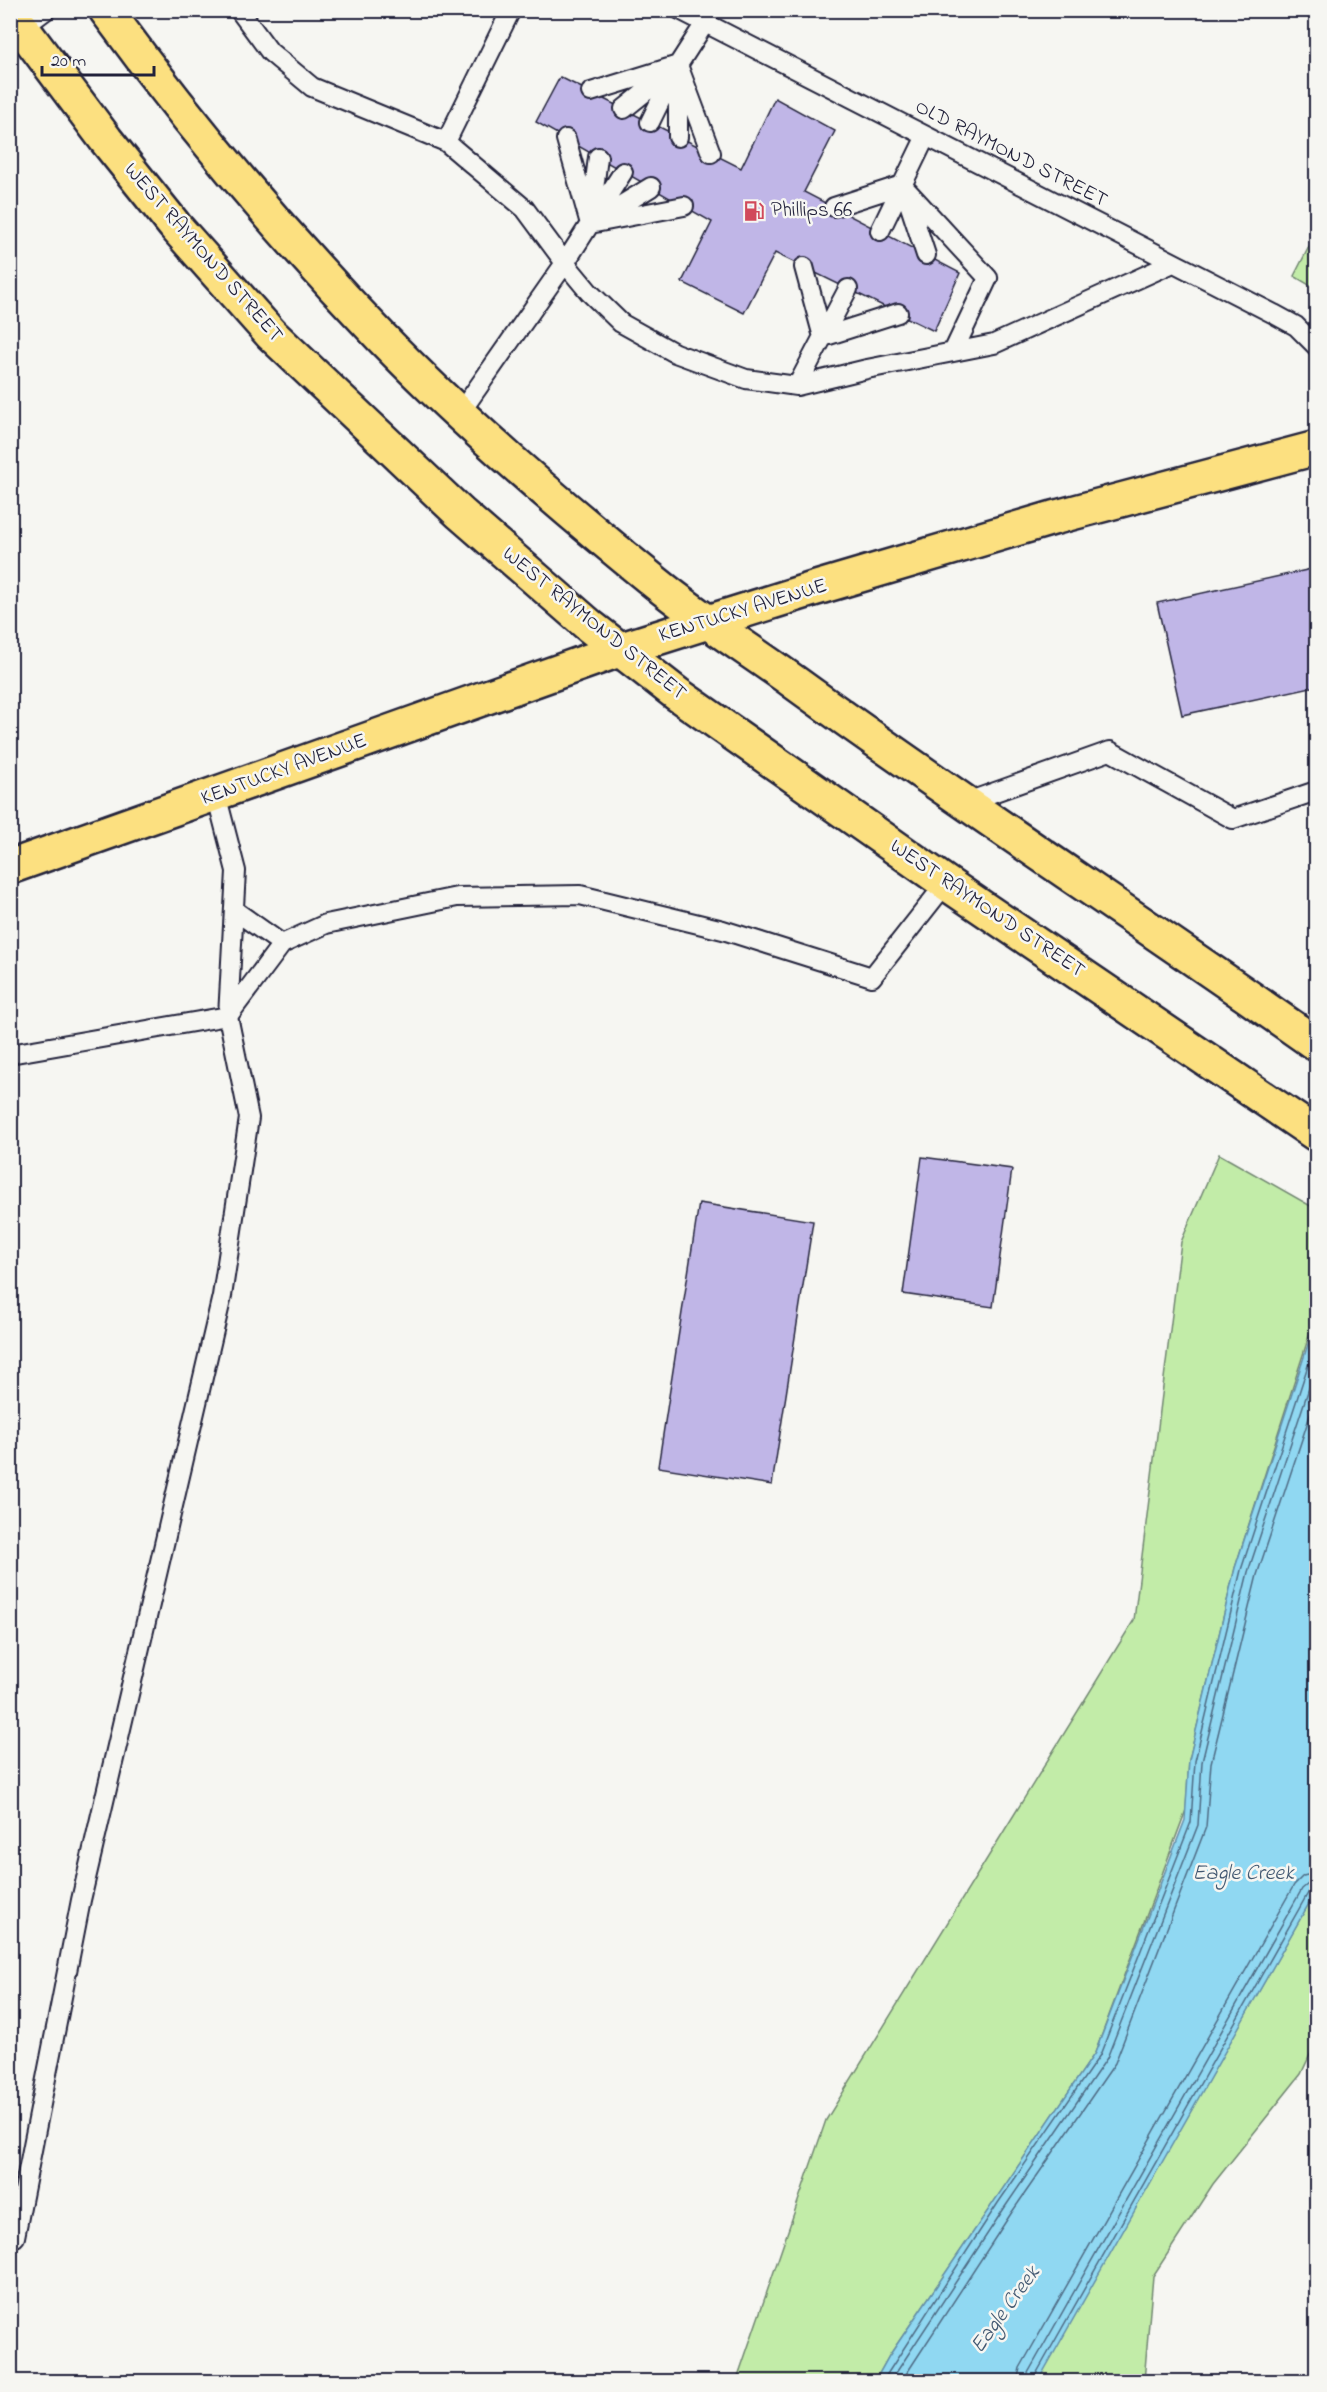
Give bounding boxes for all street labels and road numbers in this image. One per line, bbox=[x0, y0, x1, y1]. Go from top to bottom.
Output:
street label: OLD RAYMOND STREET bbox=[910, 92, 1112, 216]
street label: WEST RAYMOND STREET bbox=[116, 156, 290, 350]
street label: WEST RAYMOND STREET bbox=[495, 540, 693, 708]
street label: KENTUCKY AVENUE bbox=[655, 571, 831, 651]
street label: KENTUCKY AVENUE bbox=[197, 726, 371, 814]
street label: WEST RAYMOND STREET bbox=[883, 832, 1091, 986]

